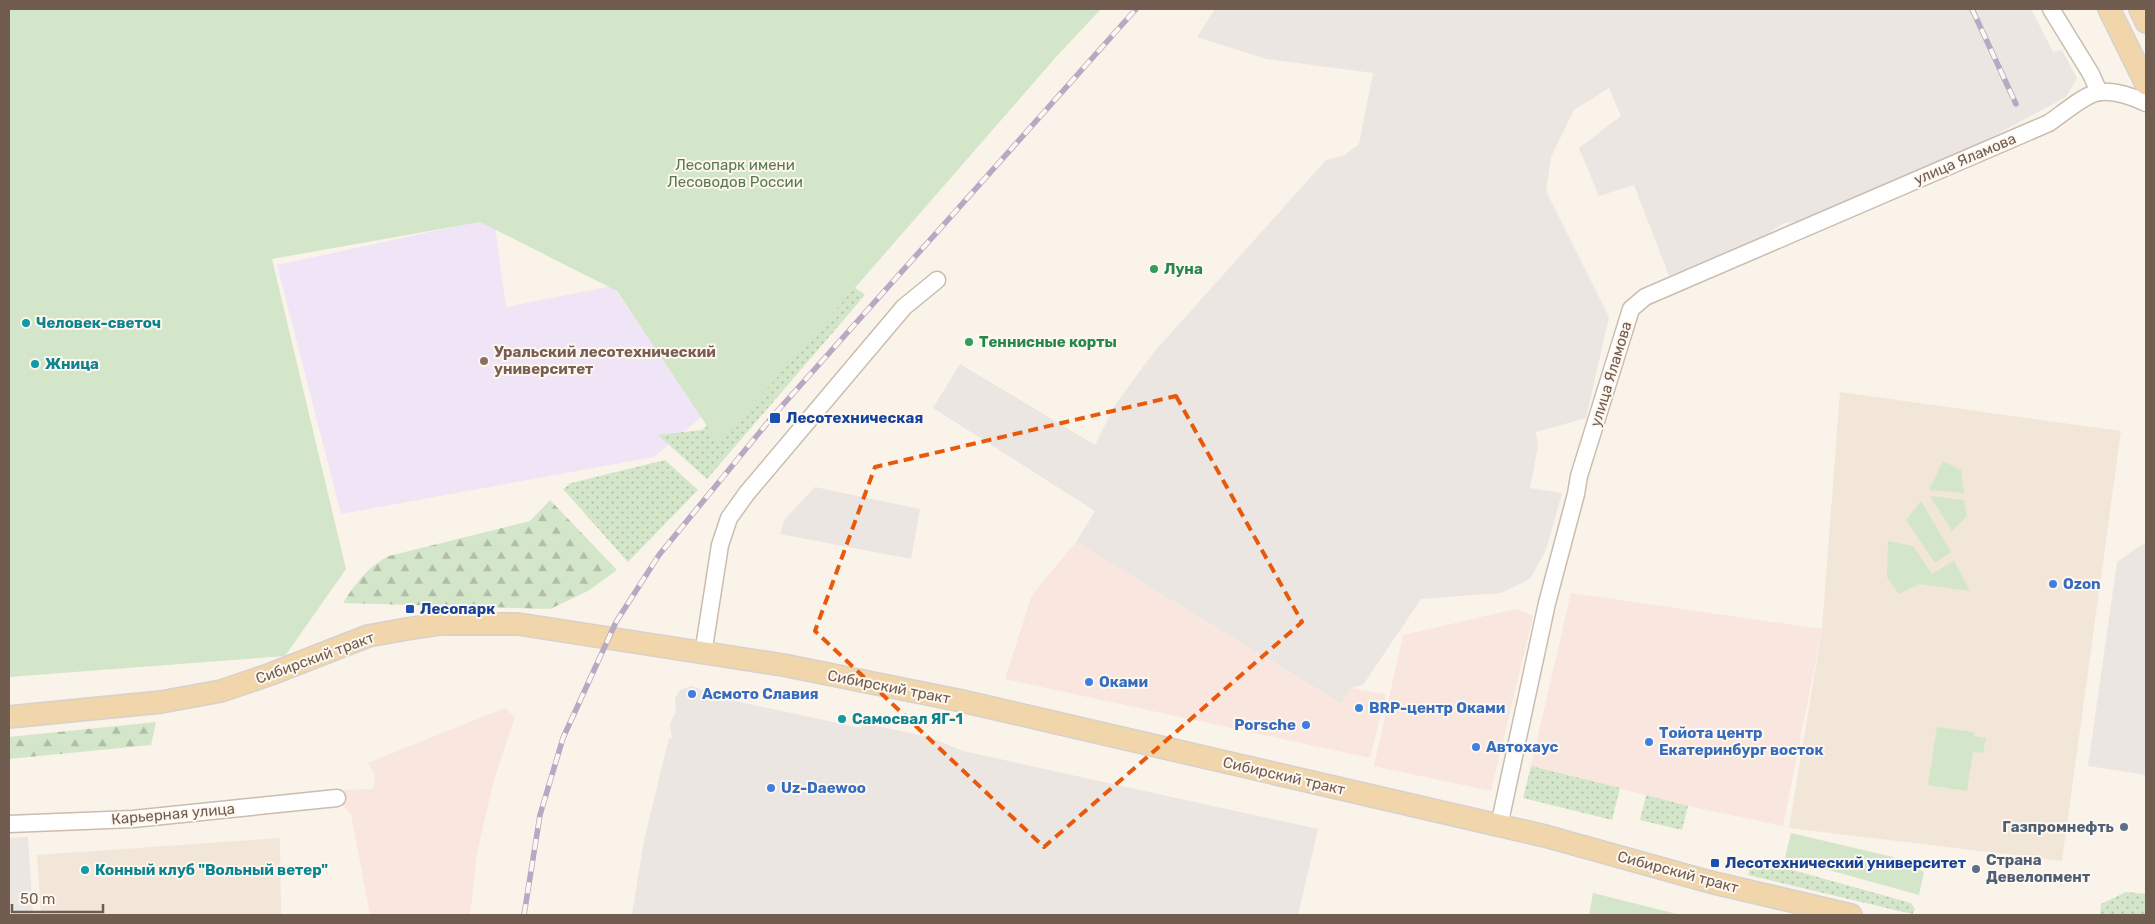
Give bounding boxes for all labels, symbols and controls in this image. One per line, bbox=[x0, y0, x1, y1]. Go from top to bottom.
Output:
street label: улица Яламова bbox=[1911, 129, 2019, 189]
park label: Лесопарк имени Лесоводов России bbox=[667, 156, 803, 191]
place label: Луна bbox=[1164, 260, 1203, 278]
marker: Луна bbox=[1148, 263, 1160, 275]
place label: Человек-светоч bbox=[36, 314, 161, 332]
marker: Человек-светоч bbox=[20, 317, 32, 329]
street label: улица Яламова bbox=[1586, 319, 1636, 429]
place label: Теннисные корты bbox=[979, 333, 1117, 351]
marker: Теннисные корты bbox=[963, 336, 975, 348]
place label: Уральский лесотехнический университет bbox=[494, 343, 716, 378]
place label: Жница bbox=[45, 355, 99, 373]
marker: Уральский лесотехнический университет bbox=[478, 355, 490, 367]
marker: Жница bbox=[29, 358, 41, 370]
place label: Лесотехническая bbox=[786, 409, 923, 427]
marker: Лесотехническая bbox=[768, 411, 782, 425]
place label: Ozon bbox=[2063, 575, 2101, 593]
marker: Ozon bbox=[2047, 578, 2059, 590]
place label: Лесопарк bbox=[420, 600, 495, 618]
marker: Лесопарк bbox=[404, 603, 416, 615]
street label: Сибирский тракт bbox=[253, 628, 377, 688]
street label: Сибирский тракт bbox=[826, 666, 952, 708]
place label: Оками bbox=[1099, 673, 1148, 691]
marker: Оками bbox=[1083, 676, 1095, 688]
place label: Асмото Славия bbox=[702, 685, 819, 703]
marker: Асмото Славия bbox=[686, 688, 698, 700]
place label: BRP-центр Оками bbox=[1369, 699, 1505, 717]
marker: BRP-центр Оками bbox=[1353, 702, 1365, 714]
place label: Самосвал ЯГ-1 bbox=[852, 710, 963, 728]
marker: Самосвал ЯГ-1 bbox=[836, 713, 848, 725]
place label: Porsche bbox=[1234, 716, 1296, 734]
marker: Porsche bbox=[1300, 719, 1312, 731]
place label: Тойота центр Екатеринбург восток bbox=[1659, 724, 1824, 759]
marker: Тойота центр Екатеринбург восток bbox=[1643, 736, 1655, 748]
place label: Автохаус bbox=[1486, 738, 1558, 756]
marker: Автохаус bbox=[1470, 741, 1482, 753]
street label: Сибирский тракт bbox=[1221, 753, 1347, 799]
place label: Uz-Daewoo bbox=[781, 779, 866, 797]
marker: Uz-Daewoo bbox=[765, 782, 777, 794]
street label: Карьерная улица bbox=[110, 800, 236, 828]
place label: Газпромнефть bbox=[2002, 818, 2115, 836]
marker: Газпромнефть bbox=[2118, 821, 2130, 833]
street label: Сибирский тракт bbox=[1615, 847, 1741, 897]
place label: Страна Девелопмент bbox=[1986, 851, 2091, 886]
place label: Лесотехнический университет bbox=[1725, 854, 1967, 872]
marker: Лесотехнический университет bbox=[1709, 857, 1721, 869]
place label: Конный клуб "Вольный ветер" bbox=[95, 861, 328, 879]
marker: Страна Девелопмент bbox=[1970, 863, 1982, 875]
marker: Конный клуб "Вольный ветер" bbox=[79, 864, 91, 876]
scale bar bbox=[12, 882, 104, 914]
text: 50 m bbox=[20, 890, 55, 908]

